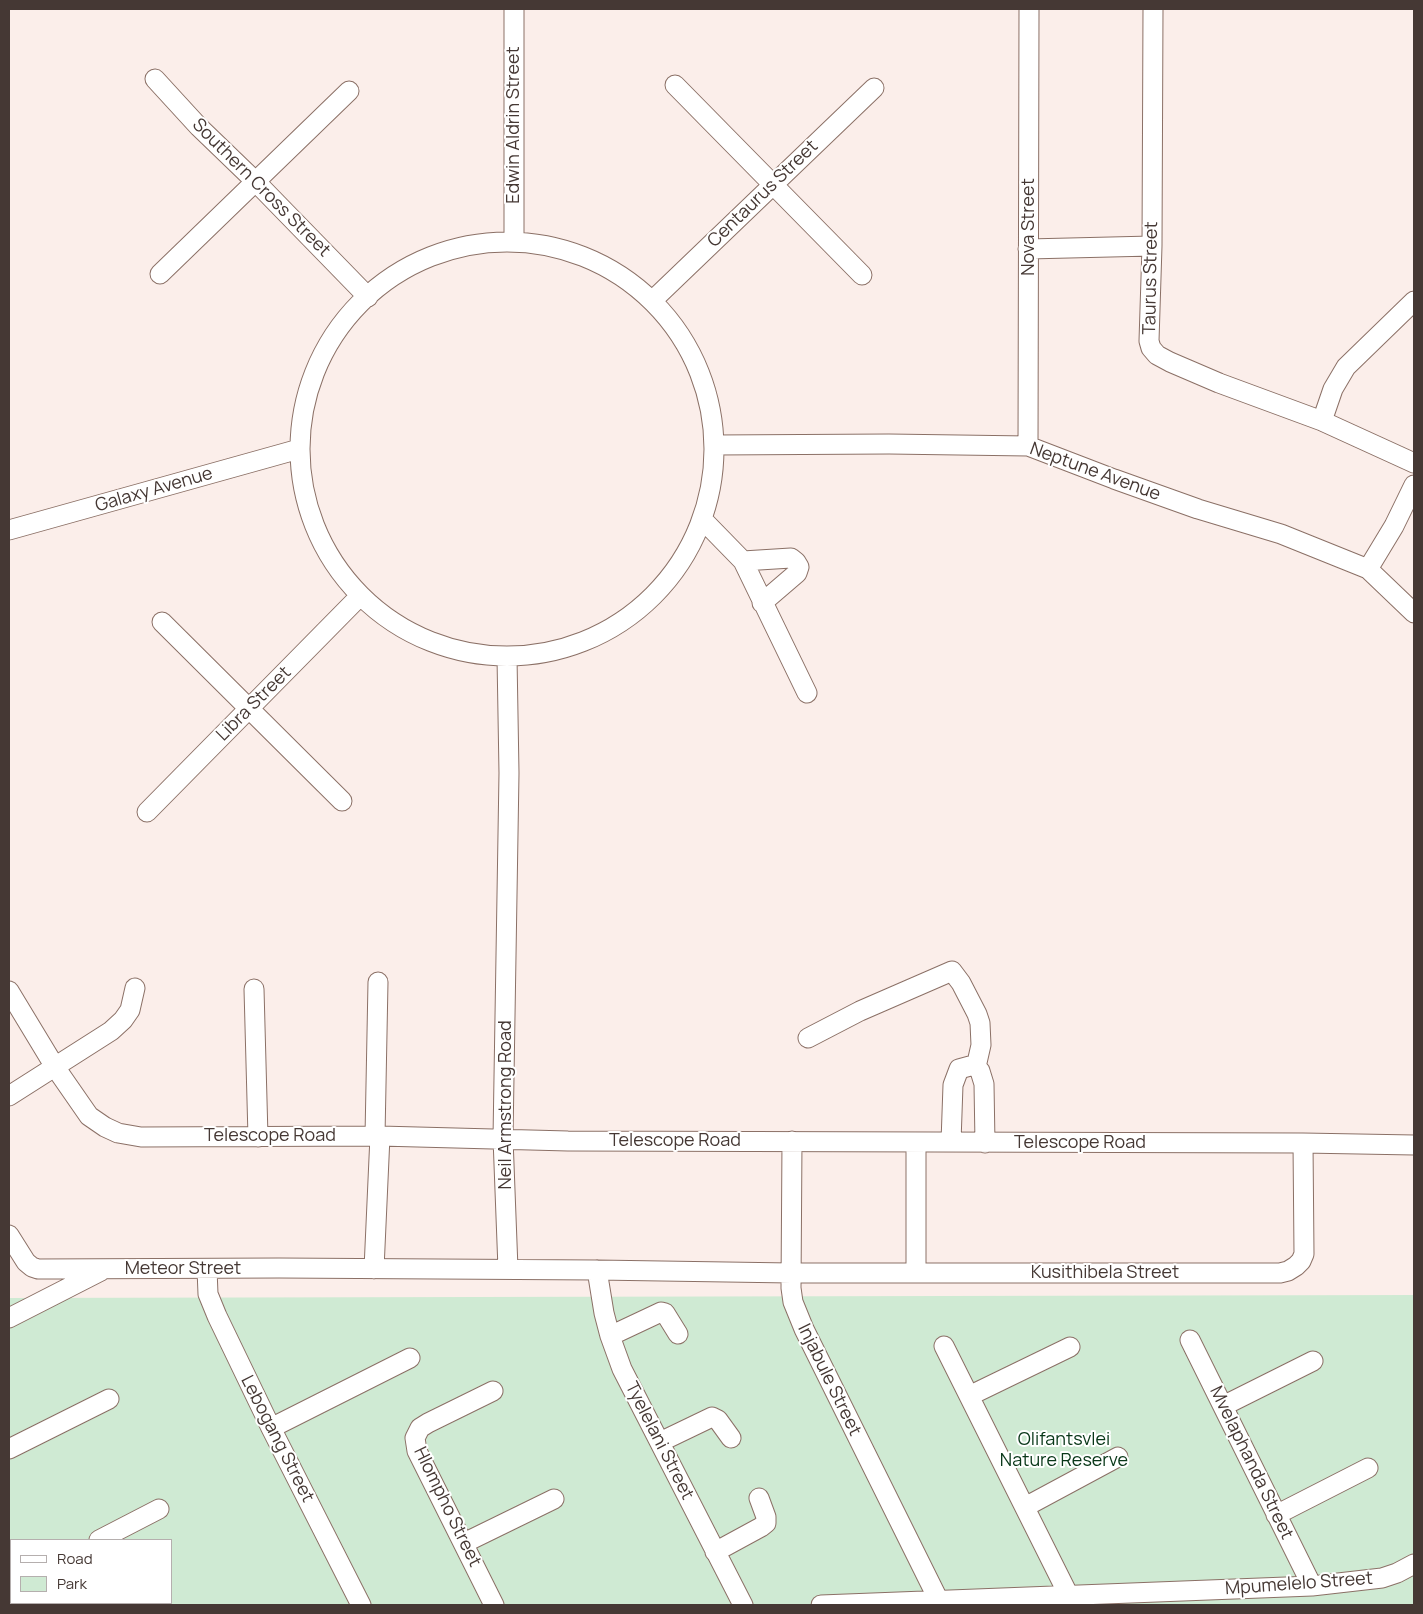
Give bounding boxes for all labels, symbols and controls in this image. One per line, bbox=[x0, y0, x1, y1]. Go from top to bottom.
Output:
street label: Edwin Aldrin Street bbox=[503, 46, 525, 204]
street label: Southern Cross Street bbox=[187, 114, 335, 262]
street label: Centaurus Street bbox=[703, 136, 823, 252]
street label: Nova Street bbox=[1018, 178, 1040, 276]
street label: Taurus Street bbox=[1139, 221, 1163, 335]
street label: Neptune Avenue bbox=[1027, 438, 1163, 506]
street label: Galaxy Avenue bbox=[93, 463, 215, 517]
street label: Libra Street bbox=[212, 662, 296, 746]
street label: Neil Armstrong Road bbox=[495, 1020, 517, 1190]
street label: Telescope Road bbox=[204, 1125, 336, 1147]
street label: Telescope Road bbox=[609, 1130, 741, 1152]
street label: Telescope Road bbox=[1014, 1132, 1146, 1154]
street label: Meteor Street bbox=[125, 1258, 241, 1280]
street label: Kusithibela Street bbox=[1031, 1262, 1179, 1284]
street label: Injabule Street bbox=[793, 1320, 865, 1440]
street label: Lebogang Street bbox=[236, 1372, 318, 1506]
street label: Tyelelani Street bbox=[620, 1378, 698, 1504]
street label: Mvelaphanda Street bbox=[1205, 1383, 1297, 1543]
park label: Olifantsvlei Nature Reserve bbox=[1000, 1429, 1128, 1472]
street label: Hlompho Street bbox=[409, 1443, 485, 1571]
legend bbox=[10, 1539, 172, 1604]
text: Road bbox=[57, 1548, 93, 1569]
street label: Mpumelelo Street bbox=[1224, 1568, 1374, 1600]
text: Park bbox=[57, 1573, 87, 1594]

